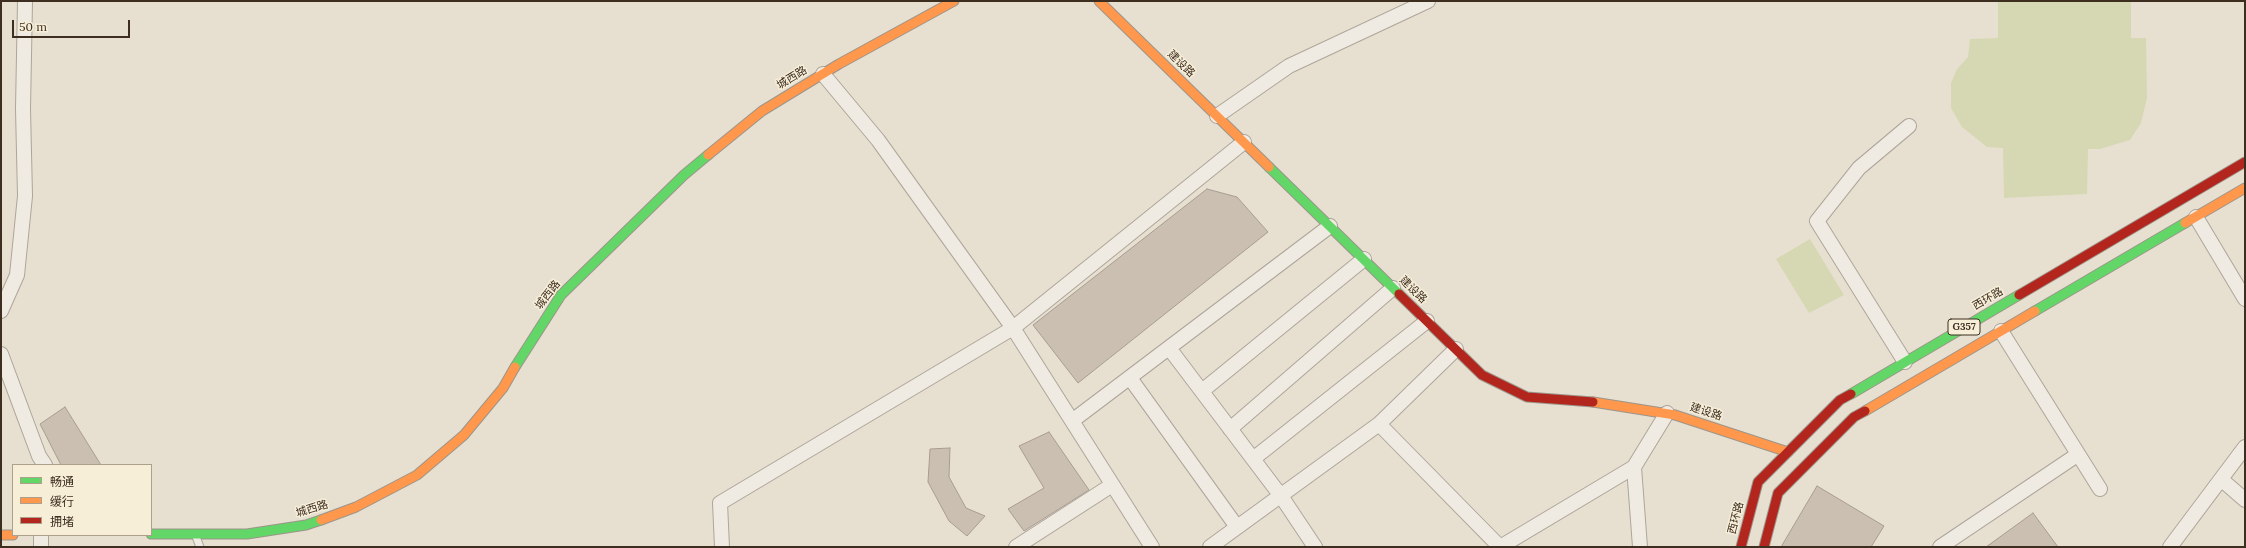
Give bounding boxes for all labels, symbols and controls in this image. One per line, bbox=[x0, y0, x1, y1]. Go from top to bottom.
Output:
scale bar bbox=[14, 12, 132, 38]
text: 50 m bbox=[19, 19, 47, 34]
street label: 建设路 bbox=[1165, 48, 1197, 80]
street label: 城西路 bbox=[774, 64, 810, 92]
street label: 建设路 bbox=[1397, 274, 1429, 306]
street label: 城西路 bbox=[533, 278, 563, 312]
street label: 西环路 bbox=[1970, 285, 2006, 313]
road number: G357 bbox=[1948, 319, 1980, 335]
street label: 建设路 bbox=[1688, 401, 1724, 423]
legend bbox=[12, 464, 152, 536]
text: 畅通 bbox=[50, 474, 74, 489]
text: 缓行 bbox=[50, 494, 74, 509]
street label: 城西路 bbox=[294, 498, 330, 520]
street label: 西环路 bbox=[1726, 500, 1746, 536]
text: 拥堵 bbox=[50, 514, 74, 529]

